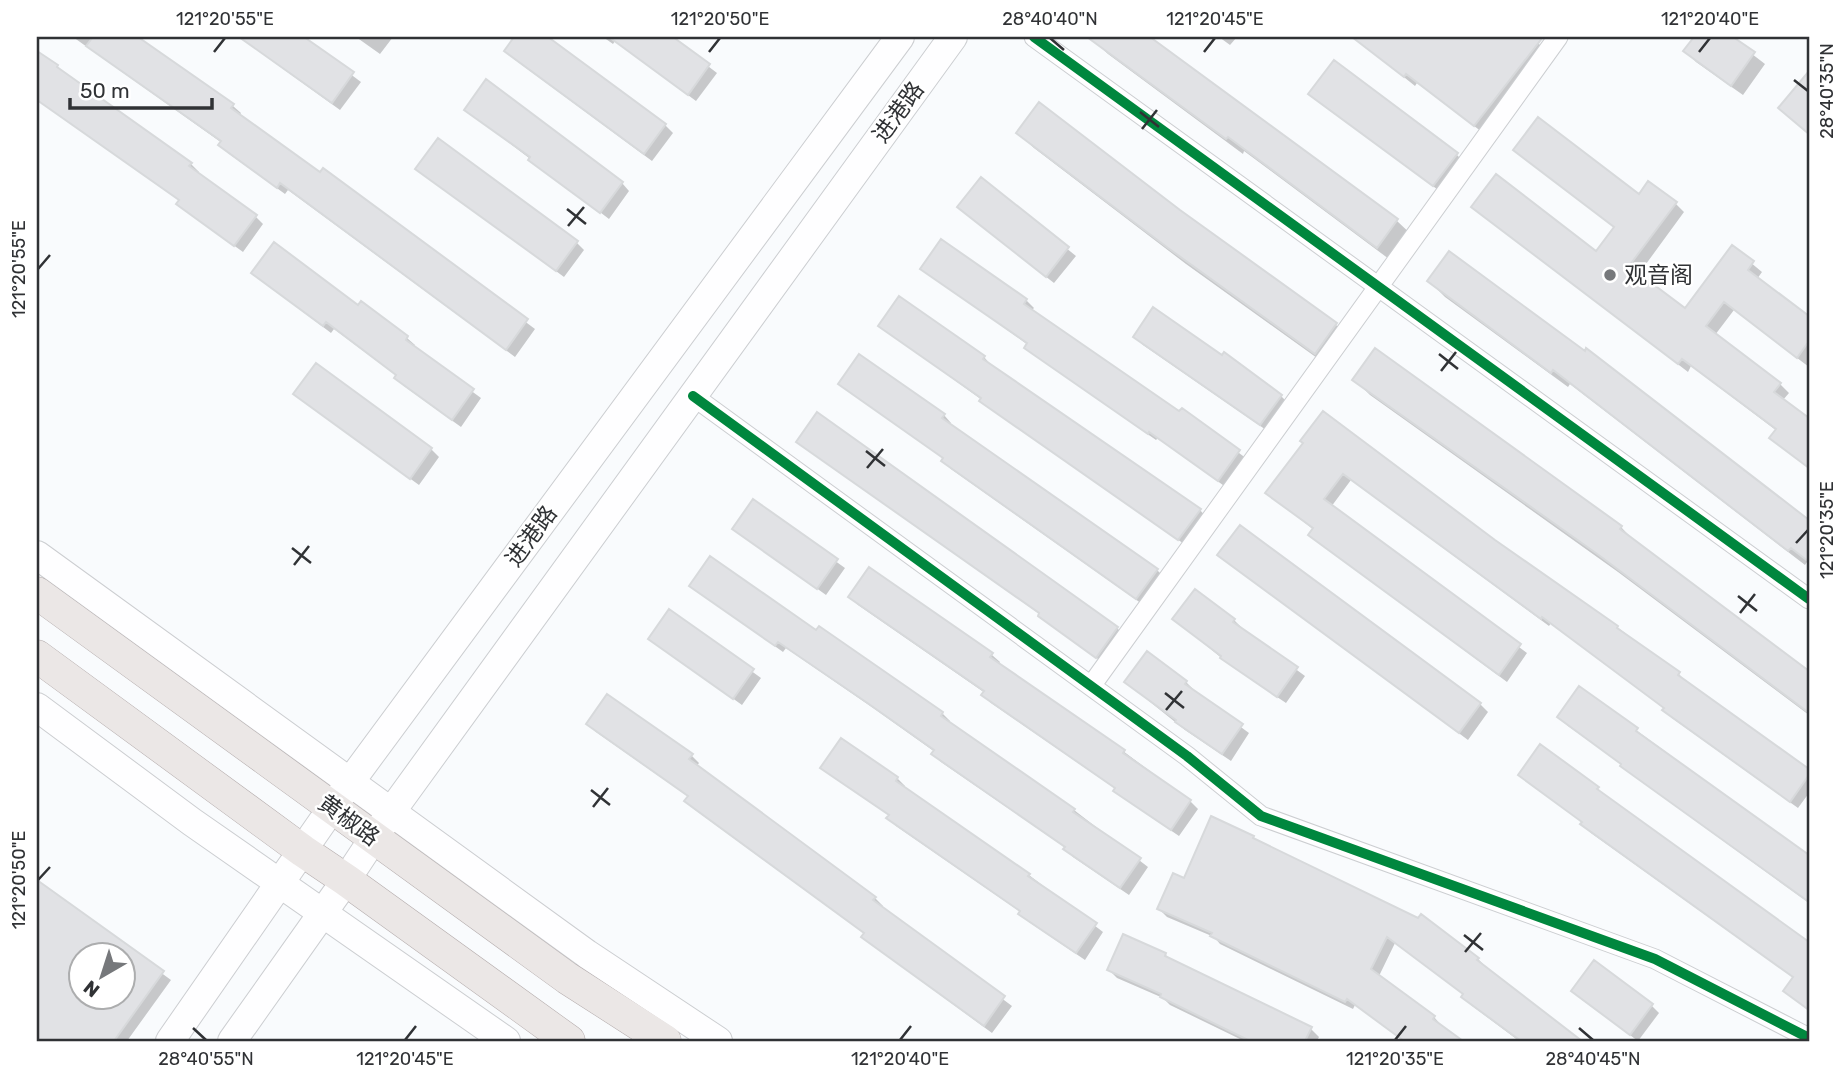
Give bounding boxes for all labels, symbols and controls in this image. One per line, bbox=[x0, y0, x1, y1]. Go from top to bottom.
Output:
text: 121°20'55"E bbox=[176, 8, 274, 30]
text: 121°20'50"E bbox=[671, 8, 769, 30]
text: 28°40'40"N bbox=[1002, 8, 1098, 30]
text: 121°20'45"E bbox=[1166, 8, 1264, 30]
text: 121°20'40"E bbox=[1661, 8, 1759, 30]
text: 28°40'35"N bbox=[1816, 43, 1838, 139]
scale bar bbox=[70, 66, 212, 110]
street label: 进港路 bbox=[866, 76, 930, 148]
text: 50 m bbox=[80, 78, 130, 103]
text: 121°20'55"E bbox=[8, 220, 30, 318]
place label: 观音阁 bbox=[1624, 261, 1693, 289]
marker: 观音阁 bbox=[1602, 267, 1618, 283]
text: 121°20'35"E bbox=[1816, 481, 1838, 579]
street label: 进港路 bbox=[499, 500, 563, 572]
street label: 黄椒路 bbox=[313, 788, 385, 852]
text: 121°20'50"E bbox=[8, 831, 30, 929]
north arrow bbox=[66, 942, 136, 1012]
text: N bbox=[79, 976, 104, 1002]
text: 28°40'55"N bbox=[158, 1048, 254, 1070]
text: 121°20'45"E bbox=[356, 1048, 454, 1070]
text: 121°20'40"E bbox=[851, 1048, 949, 1070]
text: 121°20'35"E bbox=[1346, 1048, 1444, 1070]
text: 28°40'45"N bbox=[1546, 1048, 1640, 1070]

